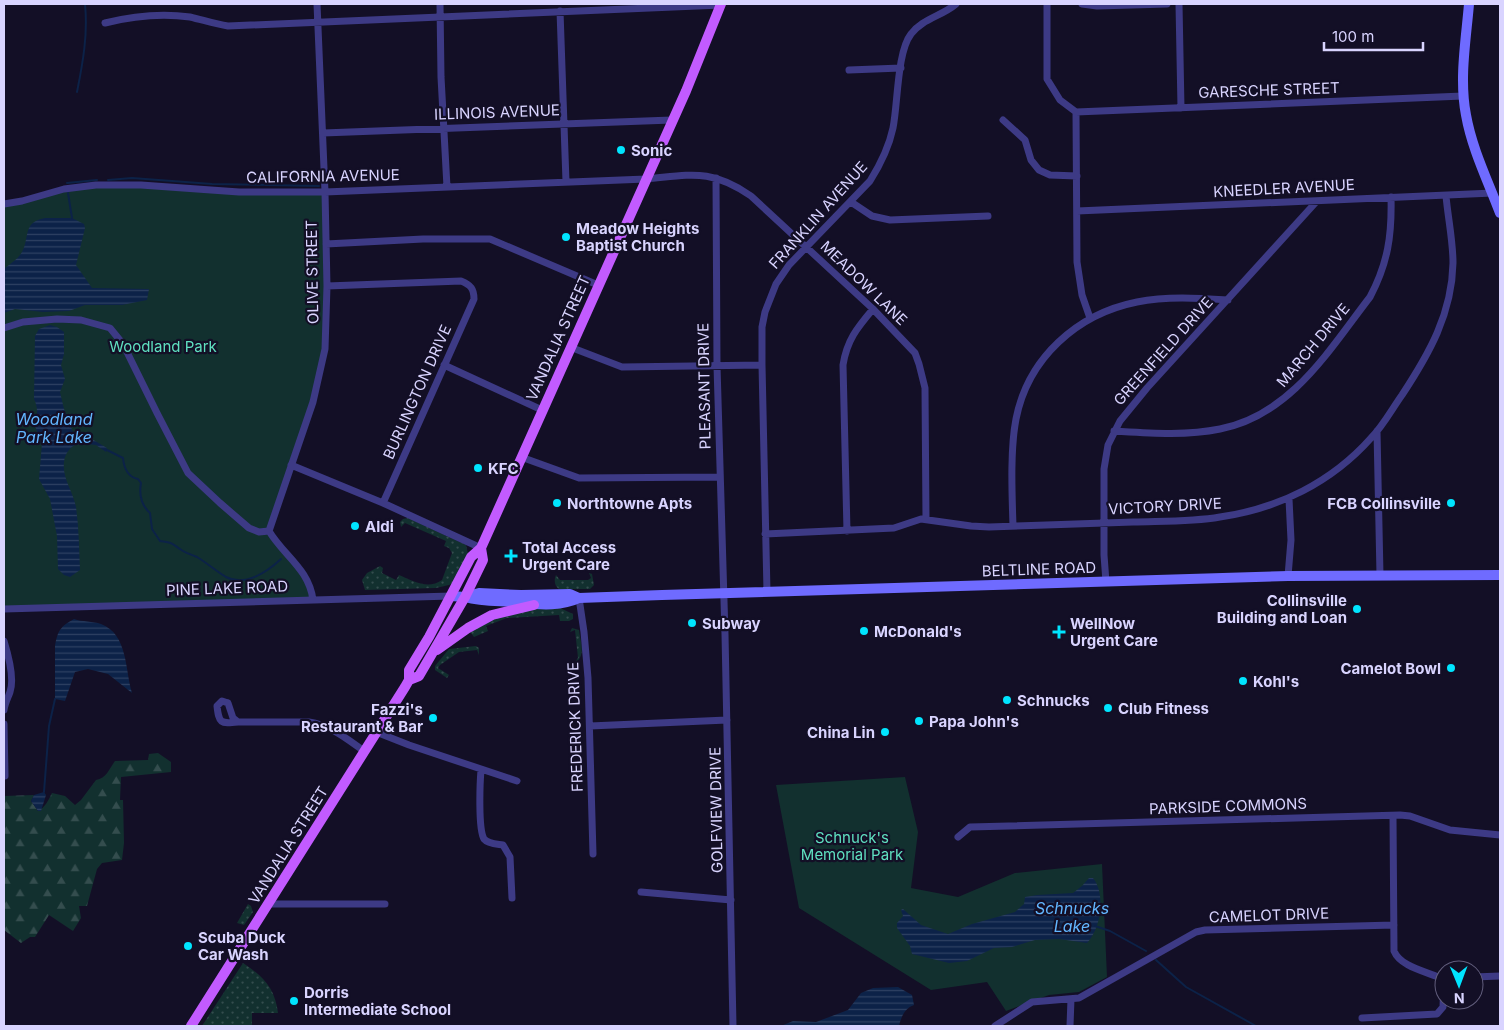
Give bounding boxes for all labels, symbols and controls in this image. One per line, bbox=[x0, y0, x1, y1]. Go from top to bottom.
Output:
scale bar bbox=[1324, 20, 1423, 52]
text: 100 m bbox=[1332, 27, 1374, 46]
street label: GARESCHE STREET bbox=[1198, 78, 1340, 102]
street label: ILLINOIS AVENUE bbox=[434, 100, 560, 124]
place label: Sonic bbox=[631, 141, 672, 160]
marker: Sonic bbox=[615, 144, 627, 156]
street label: FRANKLIN AVENUE bbox=[765, 157, 871, 273]
street label: CALIFORNIA AVENUE bbox=[246, 165, 400, 187]
street label: KNEEDLER AVENUE bbox=[1213, 175, 1355, 201]
place label: Meadow Heights Baptist Church bbox=[576, 219, 699, 255]
street label: OLIVE STREET bbox=[302, 220, 322, 324]
marker: Meadow Heights Baptist Church bbox=[560, 231, 572, 243]
street label: MEADOW LANE bbox=[817, 237, 911, 329]
street label: VANDALIA STREET bbox=[522, 272, 594, 404]
street label: GREENFIELD DRIVE bbox=[1109, 293, 1217, 409]
street label: MARCH DRIVE bbox=[1272, 299, 1354, 391]
street label: BURLINGTON DRIVE bbox=[379, 322, 455, 462]
street label: PLEASANT DRIVE bbox=[693, 323, 715, 449]
park label: Woodland Park bbox=[109, 337, 218, 356]
water label: Woodland Park Lake bbox=[16, 409, 93, 447]
place label: KFC bbox=[488, 459, 519, 478]
marker: KFC bbox=[472, 462, 484, 474]
place label: Northtowne Apts bbox=[567, 494, 692, 513]
street label: VICTORY DRIVE bbox=[1108, 494, 1222, 518]
place label: FCB Collinsville bbox=[1327, 494, 1441, 513]
marker: Northtowne Apts bbox=[551, 497, 563, 509]
marker: FCB Collinsville bbox=[1445, 497, 1457, 509]
place label: Aldi bbox=[365, 517, 394, 536]
marker: Aldi bbox=[349, 520, 361, 532]
place label: Total Access Urgent Care bbox=[522, 538, 616, 574]
marker: Total Access Urgent Care bbox=[504, 549, 518, 563]
street label: BELTLINE ROAD bbox=[982, 558, 1096, 580]
street label: PINE LAKE ROAD bbox=[166, 576, 288, 600]
place label: Collinsville Building and Loan bbox=[1217, 591, 1347, 627]
marker: Collinsville Building and Loan bbox=[1351, 603, 1363, 615]
place label: Subway bbox=[702, 614, 761, 633]
place label: WellNow Urgent Care bbox=[1070, 614, 1158, 650]
marker: Subway bbox=[686, 617, 698, 629]
place label: McDonald's bbox=[874, 622, 962, 641]
marker: McDonald's bbox=[858, 625, 870, 637]
marker: WellNow Urgent Care bbox=[1052, 625, 1066, 639]
place label: Camelot Bowl bbox=[1341, 659, 1441, 678]
street label: FREDERICK DRIVE bbox=[563, 662, 587, 792]
marker: Camelot Bowl bbox=[1445, 662, 1457, 674]
place label: Kohl's bbox=[1253, 672, 1299, 691]
marker: Kohl's bbox=[1237, 675, 1249, 687]
place label: Schnucks bbox=[1017, 691, 1090, 710]
marker: Schnucks bbox=[1001, 694, 1013, 706]
place label: Club Fitness bbox=[1118, 699, 1209, 718]
place label: Fazzi's Restaurant & Bar bbox=[301, 700, 423, 736]
marker: Club Fitness bbox=[1102, 702, 1114, 714]
marker: Fazzi's Restaurant & Bar bbox=[427, 712, 439, 724]
place label: Papa John's bbox=[929, 712, 1019, 731]
marker: Papa John's bbox=[913, 715, 925, 727]
place label: China Lin bbox=[807, 723, 875, 742]
marker: China Lin bbox=[879, 726, 891, 738]
street label: GOLFVIEW DRIVE bbox=[705, 747, 727, 873]
street label: VANDALIA STREET bbox=[244, 783, 332, 907]
street label: PARKSIDE COMMONS bbox=[1149, 794, 1307, 818]
park label: Schnuck's Memorial Park bbox=[801, 828, 904, 864]
water label: Schnucks Lake bbox=[1035, 898, 1109, 936]
street label: CAMELOT DRIVE bbox=[1208, 903, 1330, 927]
place label: Scuba Duck Car Wash bbox=[198, 928, 286, 964]
marker: Scuba Duck Car Wash bbox=[182, 940, 194, 952]
north arrow bbox=[1434, 960, 1484, 1010]
place label: Dorris Intermediate School bbox=[304, 983, 451, 1019]
text: N bbox=[1454, 990, 1465, 1007]
marker: Dorris Intermediate School bbox=[288, 995, 300, 1007]

